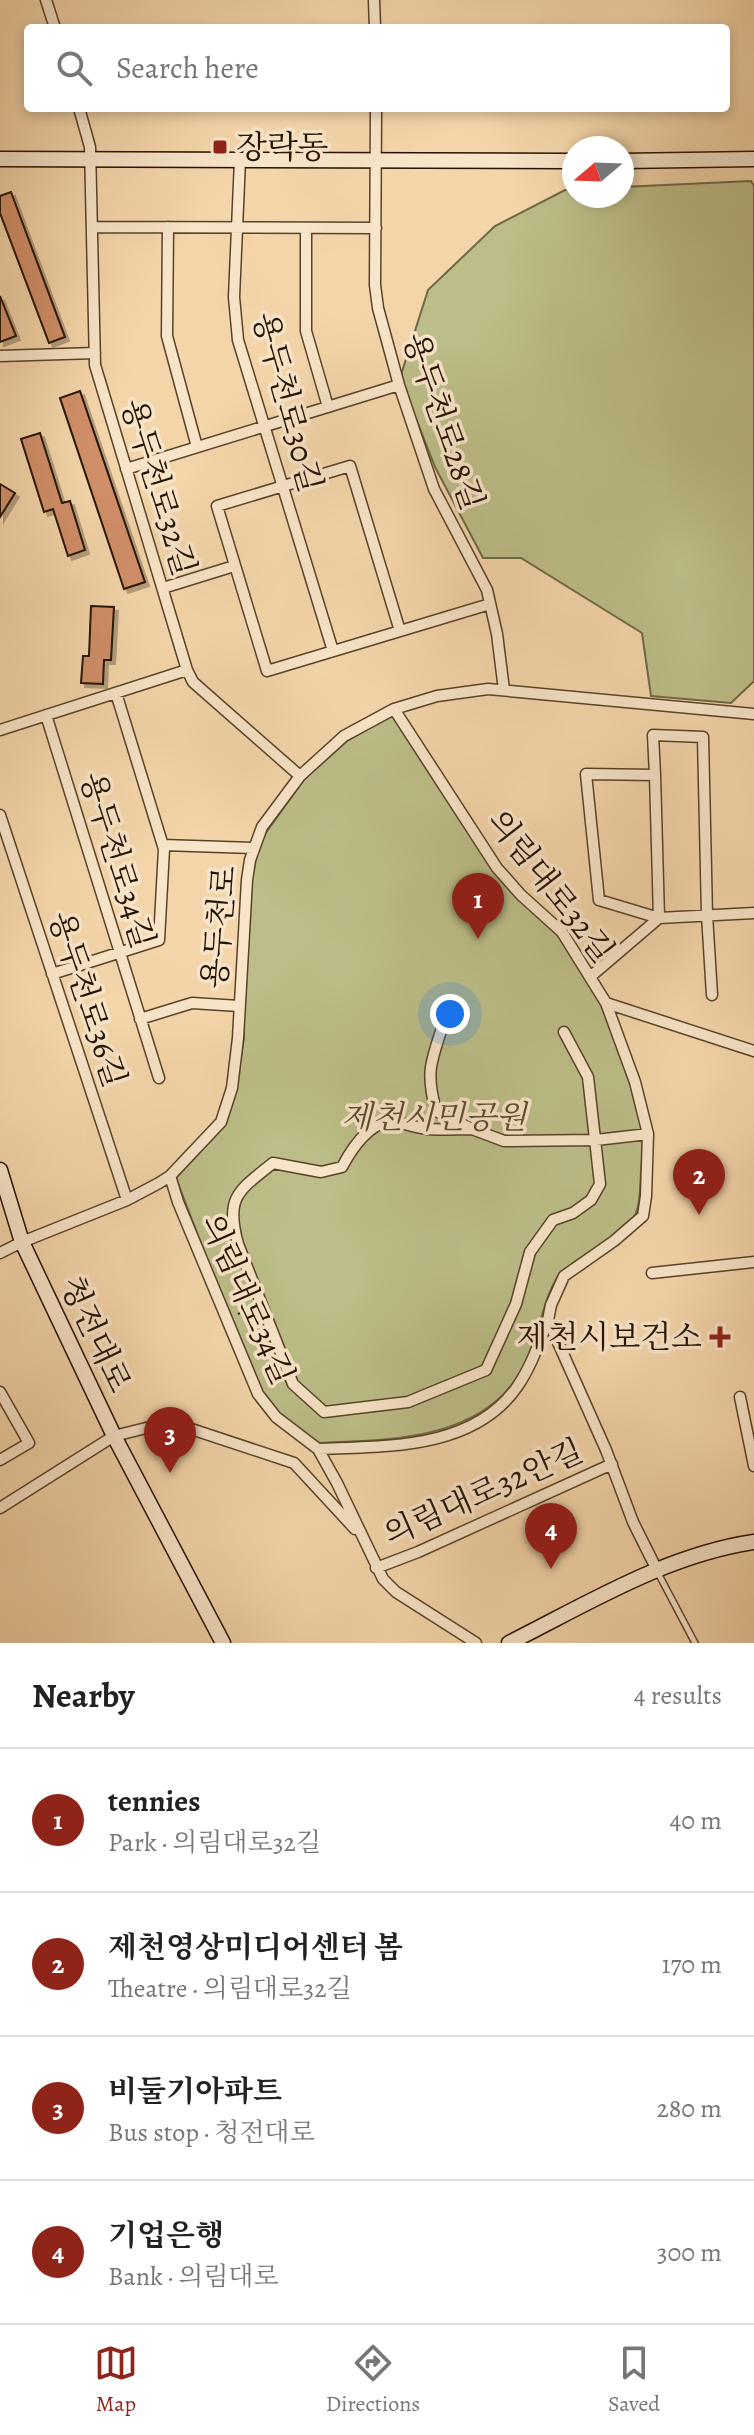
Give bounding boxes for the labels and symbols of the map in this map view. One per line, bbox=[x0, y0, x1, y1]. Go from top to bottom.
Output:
place label: 장락동 bbox=[236, 125, 329, 169]
north arrow bbox=[562, 136, 634, 208]
marker: 장락동 bbox=[211, 138, 229, 156]
street label: 용두천로30길 bbox=[243, 307, 333, 497]
street label: 용두천로28길 bbox=[393, 326, 495, 516]
street label: 용두천로32길 bbox=[111, 393, 207, 581]
street label: 용두천로34길 bbox=[70, 766, 166, 954]
street label: 의림대로32길 bbox=[477, 800, 625, 972]
street label: 용두천로 bbox=[192, 863, 246, 991]
pin: 1 bbox=[452, 873, 504, 939]
street label: 용두천로36길 bbox=[39, 905, 137, 1093]
your location bbox=[430, 994, 470, 1034]
park label: 제천시민공원 bbox=[341, 1095, 529, 1139]
pin: 2 bbox=[673, 1149, 725, 1215]
street label: 의림대로34길 bbox=[191, 1207, 305, 1391]
street label: 청전대로 bbox=[50, 1269, 142, 1399]
place label: 제천시보건소 bbox=[517, 1315, 702, 1359]
marker: 제천시보건소 bbox=[709, 1326, 731, 1348]
pin: 3 bbox=[144, 1407, 196, 1473]
street label: 의림대로32안길 bbox=[376, 1428, 590, 1556]
pin: 4 bbox=[525, 1503, 577, 1569]

